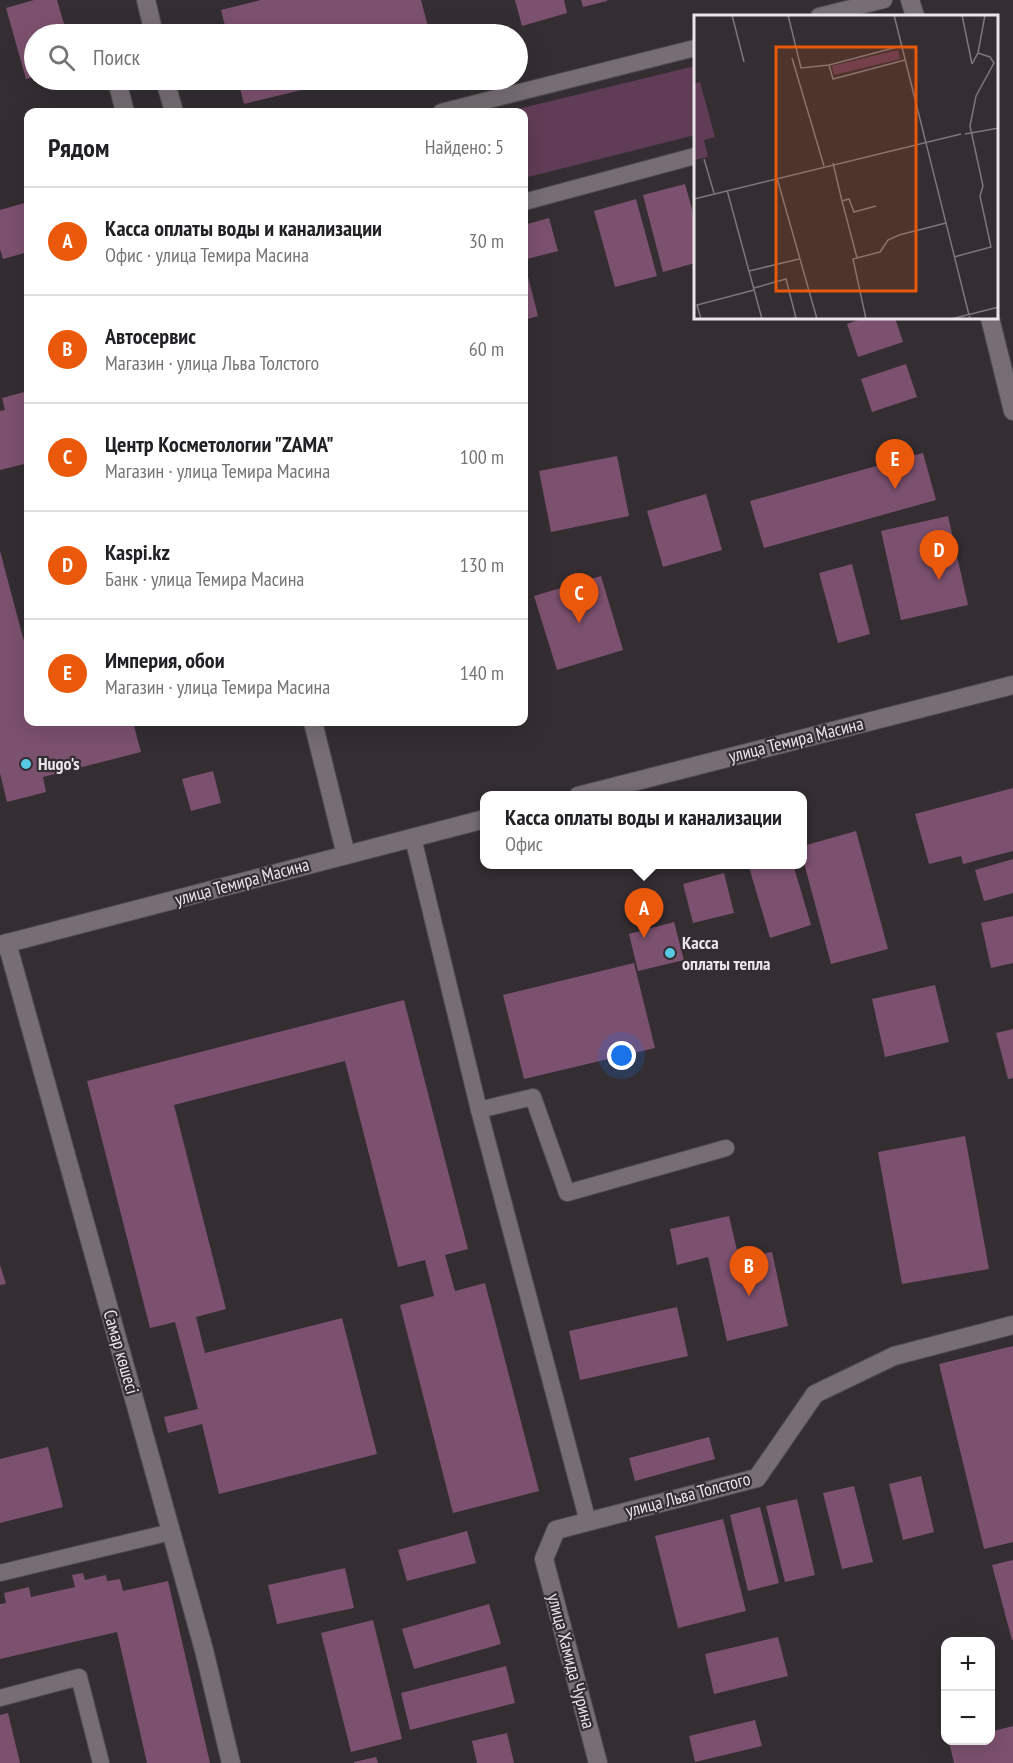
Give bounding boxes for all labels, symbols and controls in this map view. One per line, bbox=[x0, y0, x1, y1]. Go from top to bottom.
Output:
inset map bbox=[694, 15, 998, 320]
search box bbox=[24, 24, 528, 90]
icon: search bbox=[45, 41, 78, 74]
text: Поиск bbox=[93, 43, 140, 71]
text: Рядом bbox=[48, 131, 109, 164]
text: Найдено: 5 bbox=[425, 134, 504, 160]
text: Касса оплаты воды и канализации bbox=[105, 214, 382, 242]
text: A bbox=[62, 228, 73, 254]
text: 30 m bbox=[469, 228, 504, 254]
text: Офис · улица Темира Масина bbox=[105, 242, 309, 268]
text: Автосервис bbox=[105, 322, 196, 350]
text: B bbox=[63, 336, 72, 362]
text: 60 m bbox=[469, 336, 504, 362]
text: Магазин · улица Льва Толстого bbox=[105, 350, 319, 376]
text: Центр Косметологии "ZAMA" bbox=[105, 430, 334, 458]
pin: E bbox=[876, 440, 914, 489]
text: C bbox=[63, 444, 72, 470]
text: 100 m bbox=[460, 444, 504, 470]
text: Магазин · улица Темира Масина bbox=[105, 458, 330, 484]
pin: D bbox=[920, 530, 958, 580]
text: Kaspi.kz bbox=[105, 538, 170, 566]
text: D bbox=[62, 552, 73, 578]
text: 130 m bbox=[460, 552, 504, 578]
text: Банк · улица Темира Масина bbox=[105, 566, 304, 592]
pin: C bbox=[560, 574, 598, 623]
text: Империя, обои bbox=[105, 646, 225, 674]
text: E bbox=[63, 660, 72, 686]
text: 140 m bbox=[460, 660, 504, 686]
text: Магазин · улица Темира Масина bbox=[105, 674, 330, 700]
street label: улица Темира Масина bbox=[726, 712, 866, 767]
place label: Hugo's bbox=[38, 752, 80, 775]
marker: Hugo's bbox=[19, 757, 33, 771]
popup bbox=[480, 791, 807, 869]
text: Касса оплаты воды и канализации bbox=[505, 803, 782, 831]
text: Офис bbox=[505, 831, 543, 857]
street label: улица Темира Масина bbox=[172, 853, 312, 910]
pin: A bbox=[624, 888, 664, 938]
place label: Касса оплаты тепла bbox=[682, 931, 770, 975]
marker: Касса оплаты тепла bbox=[663, 946, 677, 960]
your location bbox=[607, 1041, 636, 1070]
pin: B bbox=[730, 1246, 768, 1296]
street label: Самар көшесі bbox=[98, 1307, 144, 1397]
street label: улица Льва Толстого bbox=[623, 1467, 753, 1522]
street label: улица Хамида Чурина bbox=[542, 1591, 601, 1731]
map controls bbox=[941, 1637, 995, 1745]
button: + bbox=[941, 1637, 995, 1691]
button: − bbox=[941, 1691, 995, 1745]

